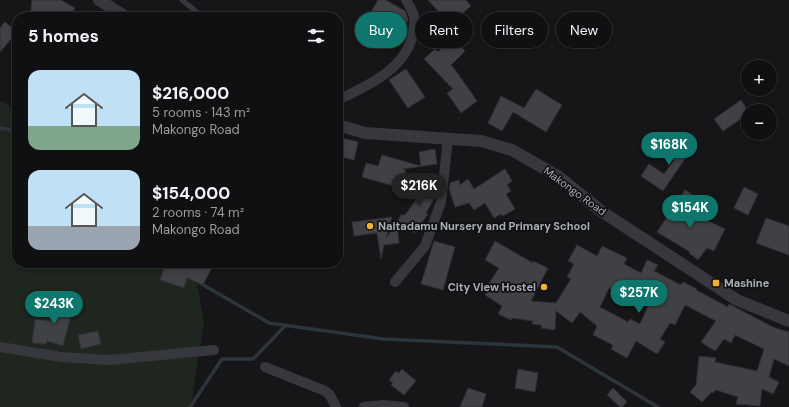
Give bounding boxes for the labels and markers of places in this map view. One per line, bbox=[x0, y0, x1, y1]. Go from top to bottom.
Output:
pin: $168K bbox=[641, 132, 697, 166]
pin: $216K bbox=[391, 173, 447, 207]
pin: $154K bbox=[662, 195, 718, 229]
place label: Naitadamu Nursery and Primary School bbox=[378, 219, 590, 233]
marker: Naitadamu Nursery and Primary School bbox=[365, 221, 375, 231]
place label: Mashine bbox=[724, 276, 770, 290]
marker: Mashine bbox=[711, 278, 721, 288]
place label: City View Hostel bbox=[448, 280, 536, 294]
pin: $257K bbox=[611, 280, 667, 314]
marker: City View Hostel bbox=[539, 282, 549, 292]
pin: $243K bbox=[26, 291, 82, 325]

